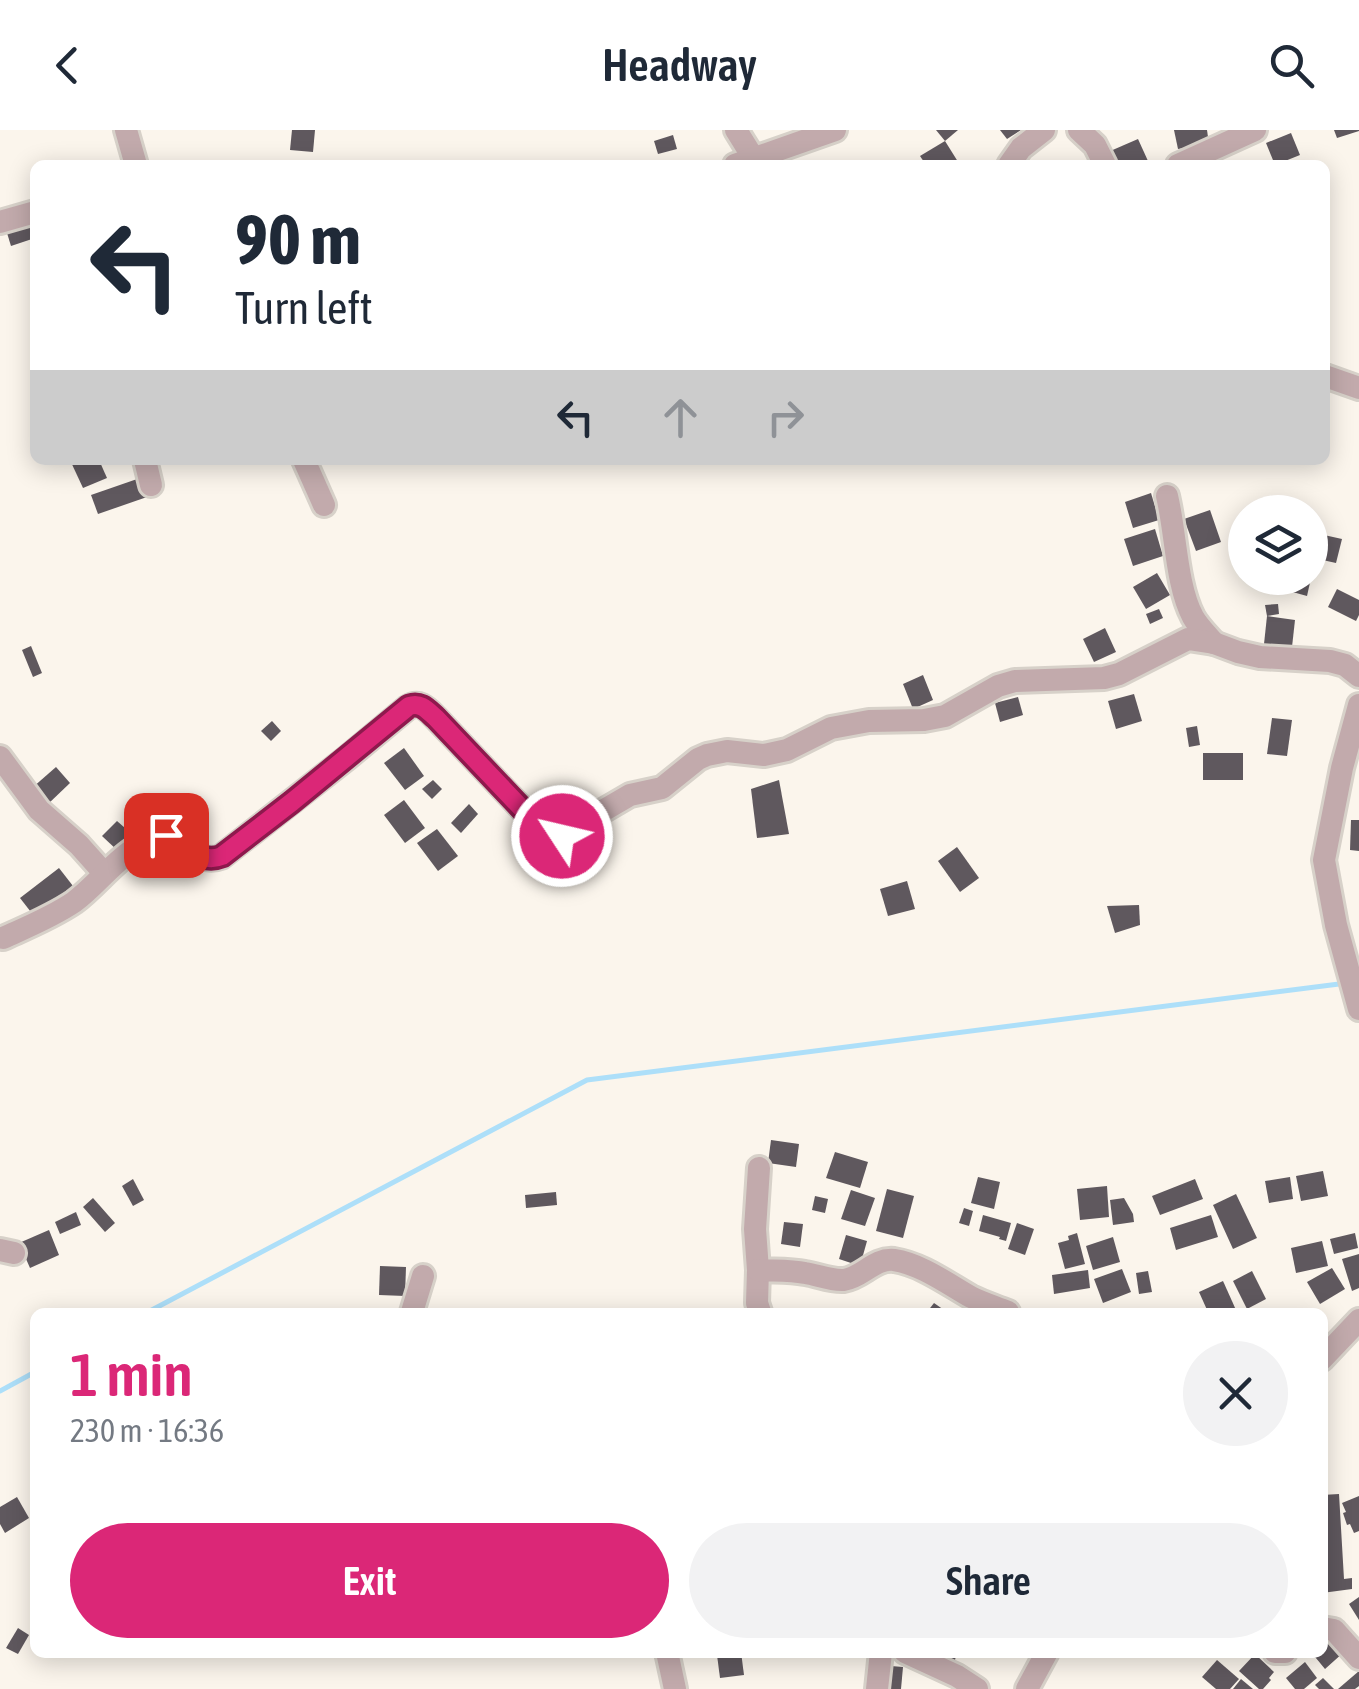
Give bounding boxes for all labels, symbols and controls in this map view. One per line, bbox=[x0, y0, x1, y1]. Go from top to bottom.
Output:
icon: back bbox=[40, 38, 95, 93]
icon: search bbox=[1264, 38, 1319, 93]
text: Headway bbox=[602, 39, 757, 91]
text: 90 m bbox=[235, 199, 361, 279]
icon: left bbox=[70, 200, 200, 330]
text: Turn left bbox=[235, 282, 373, 334]
icon: left bbox=[548, 390, 603, 445]
icon: ahead bbox=[653, 390, 708, 445]
icon: right bbox=[758, 390, 813, 445]
map controls bbox=[1228, 495, 1328, 595]
button: layers bbox=[1228, 495, 1328, 595]
position arrow bbox=[510, 784, 614, 888]
pin bbox=[124, 793, 209, 878]
icon: arrive bbox=[139, 808, 194, 863]
text: 1 min bbox=[70, 1340, 193, 1409]
button: close bbox=[1183, 1341, 1288, 1446]
text: 230 m · 16:36 bbox=[70, 1412, 224, 1449]
button: Exit bbox=[70, 1523, 669, 1638]
button: Share bbox=[689, 1523, 1288, 1638]

